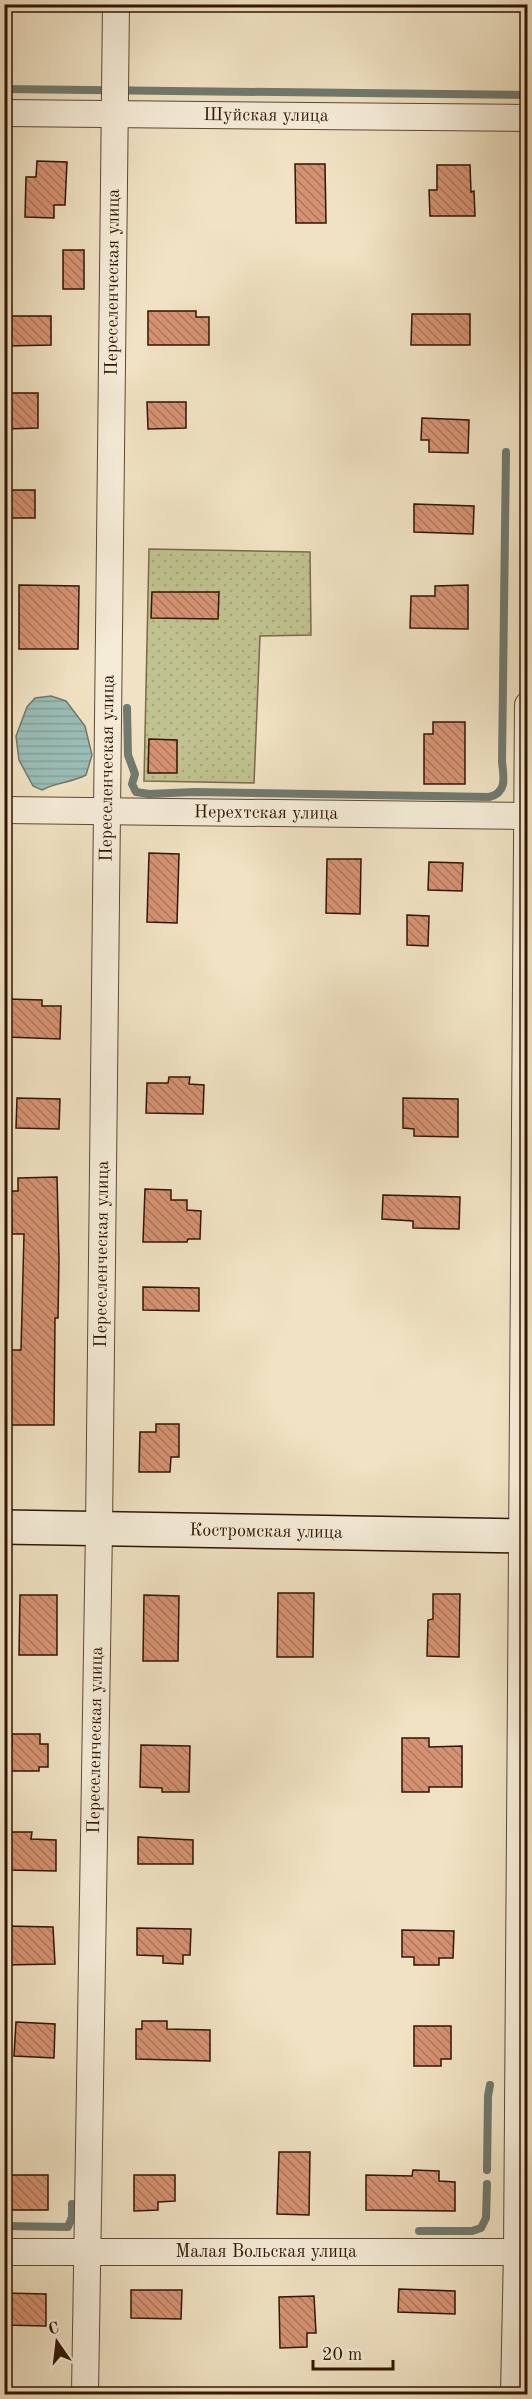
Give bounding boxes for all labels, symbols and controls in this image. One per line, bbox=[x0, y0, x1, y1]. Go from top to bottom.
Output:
street label: Шуйская улица bbox=[203, 106, 329, 125]
street label: Переселенческая улица bbox=[103, 188, 123, 376]
street label: Переселенческая улица bbox=[97, 674, 118, 862]
street label: Нерехтская улица bbox=[194, 803, 338, 823]
street label: Переселенческая улица bbox=[92, 1160, 112, 1348]
street label: Костромская улица bbox=[189, 1521, 343, 1542]
street label: Переселенческая улица bbox=[85, 1646, 106, 1834]
street label: Малая Вольская улица bbox=[175, 2243, 357, 2261]
north arrow bbox=[27, 2312, 87, 2372]
text: С bbox=[47, 2320, 61, 2338]
scale bar bbox=[313, 2333, 392, 2371]
text: 20 m bbox=[322, 2346, 362, 2364]

